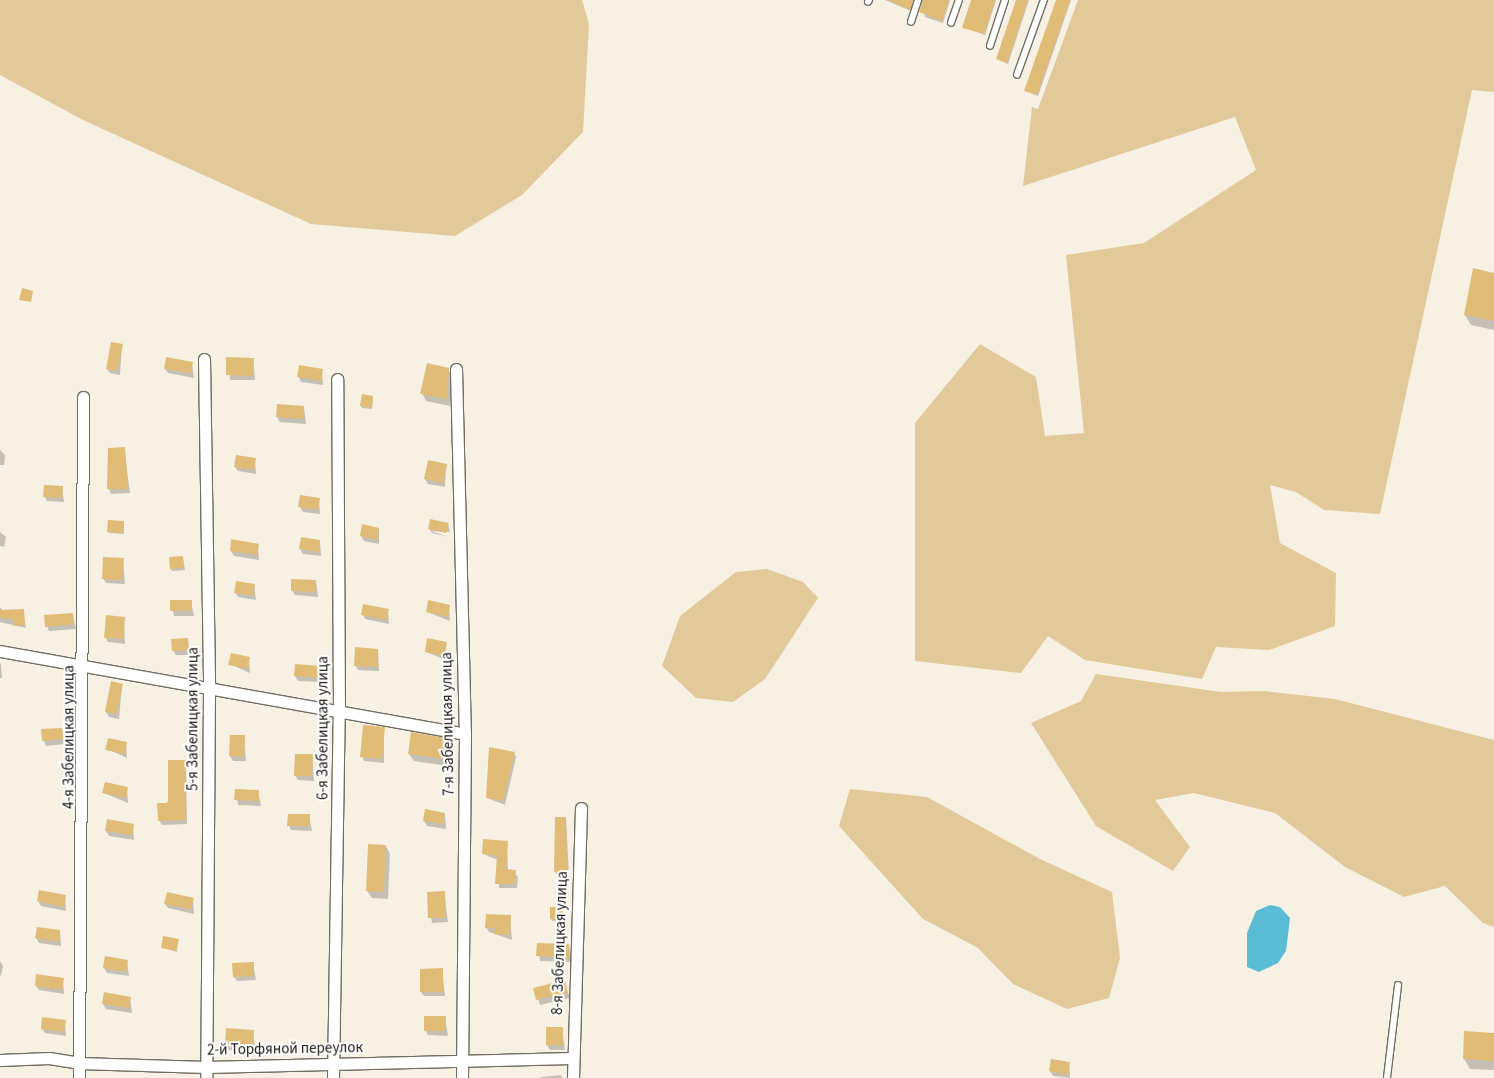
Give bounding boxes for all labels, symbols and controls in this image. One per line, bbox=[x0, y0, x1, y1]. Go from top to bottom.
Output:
street label: 5-я Забелицкая улица bbox=[184, 647, 202, 791]
street label: 7-я Забелицкая улица bbox=[438, 652, 458, 796]
street label: 6-я Забелицкая улица bbox=[314, 656, 332, 800]
street label: 4-я Забелицкая улица bbox=[60, 665, 78, 809]
street label: 8-я Забелицкая улица bbox=[548, 871, 572, 1015]
street label: 2-й Торфяной переулок bbox=[207, 1039, 363, 1059]

